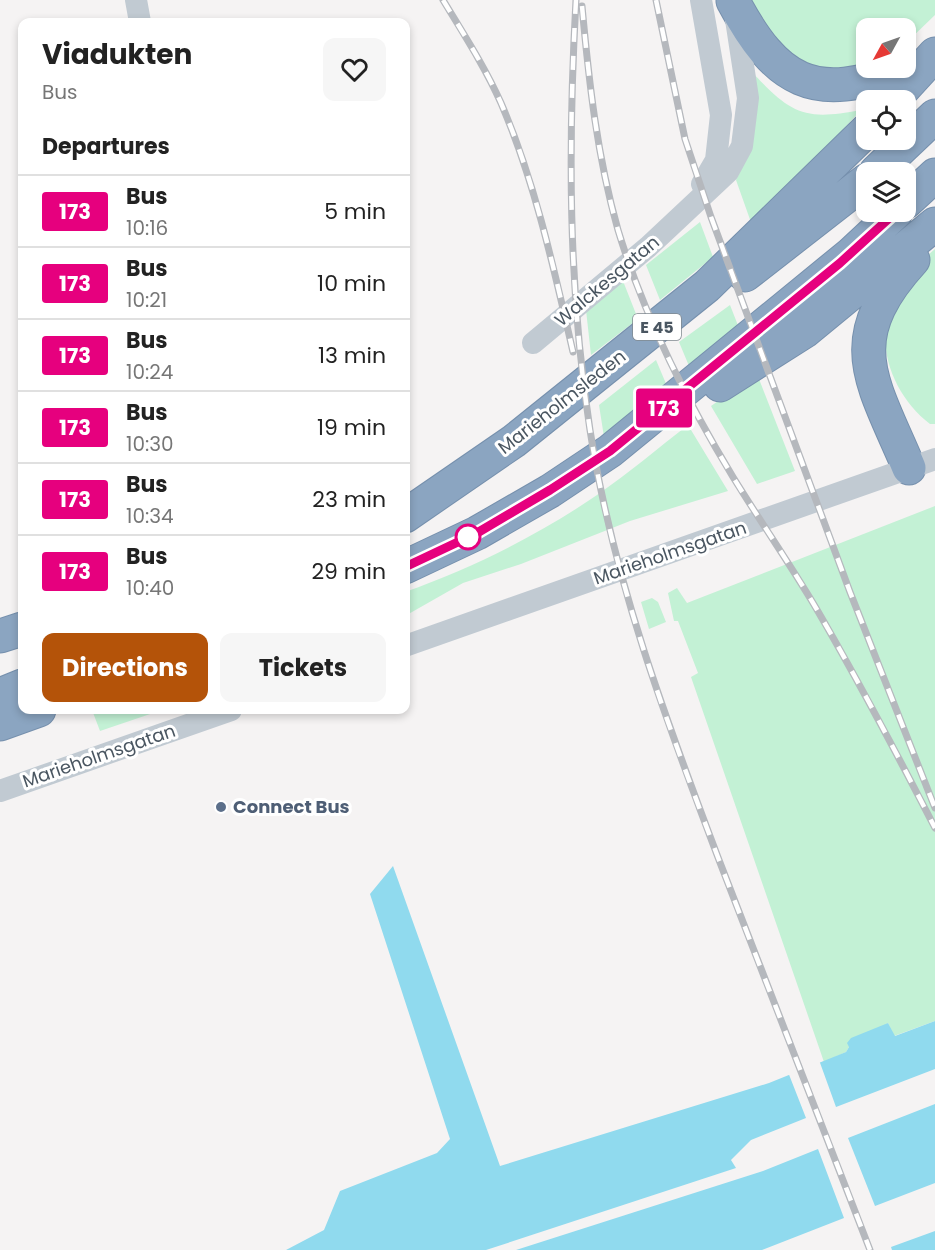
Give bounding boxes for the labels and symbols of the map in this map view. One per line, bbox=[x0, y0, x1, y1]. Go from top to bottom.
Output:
north arrow bbox=[856, 18, 916, 78]
street label: Walckesgatan bbox=[549, 229, 664, 332]
road number: E 45 bbox=[633, 314, 681, 340]
street label: Marieholmsleden bbox=[493, 344, 631, 459]
line badge: 173 bbox=[630, 388, 698, 428]
street label: Marieholmsgatan bbox=[590, 515, 750, 590]
unlabelled marker bbox=[455, 524, 481, 550]
street label: Marieholmsgatan bbox=[19, 718, 179, 793]
place label: Connect Bus bbox=[233, 794, 350, 819]
marker: Connect Bus bbox=[214, 800, 228, 814]

